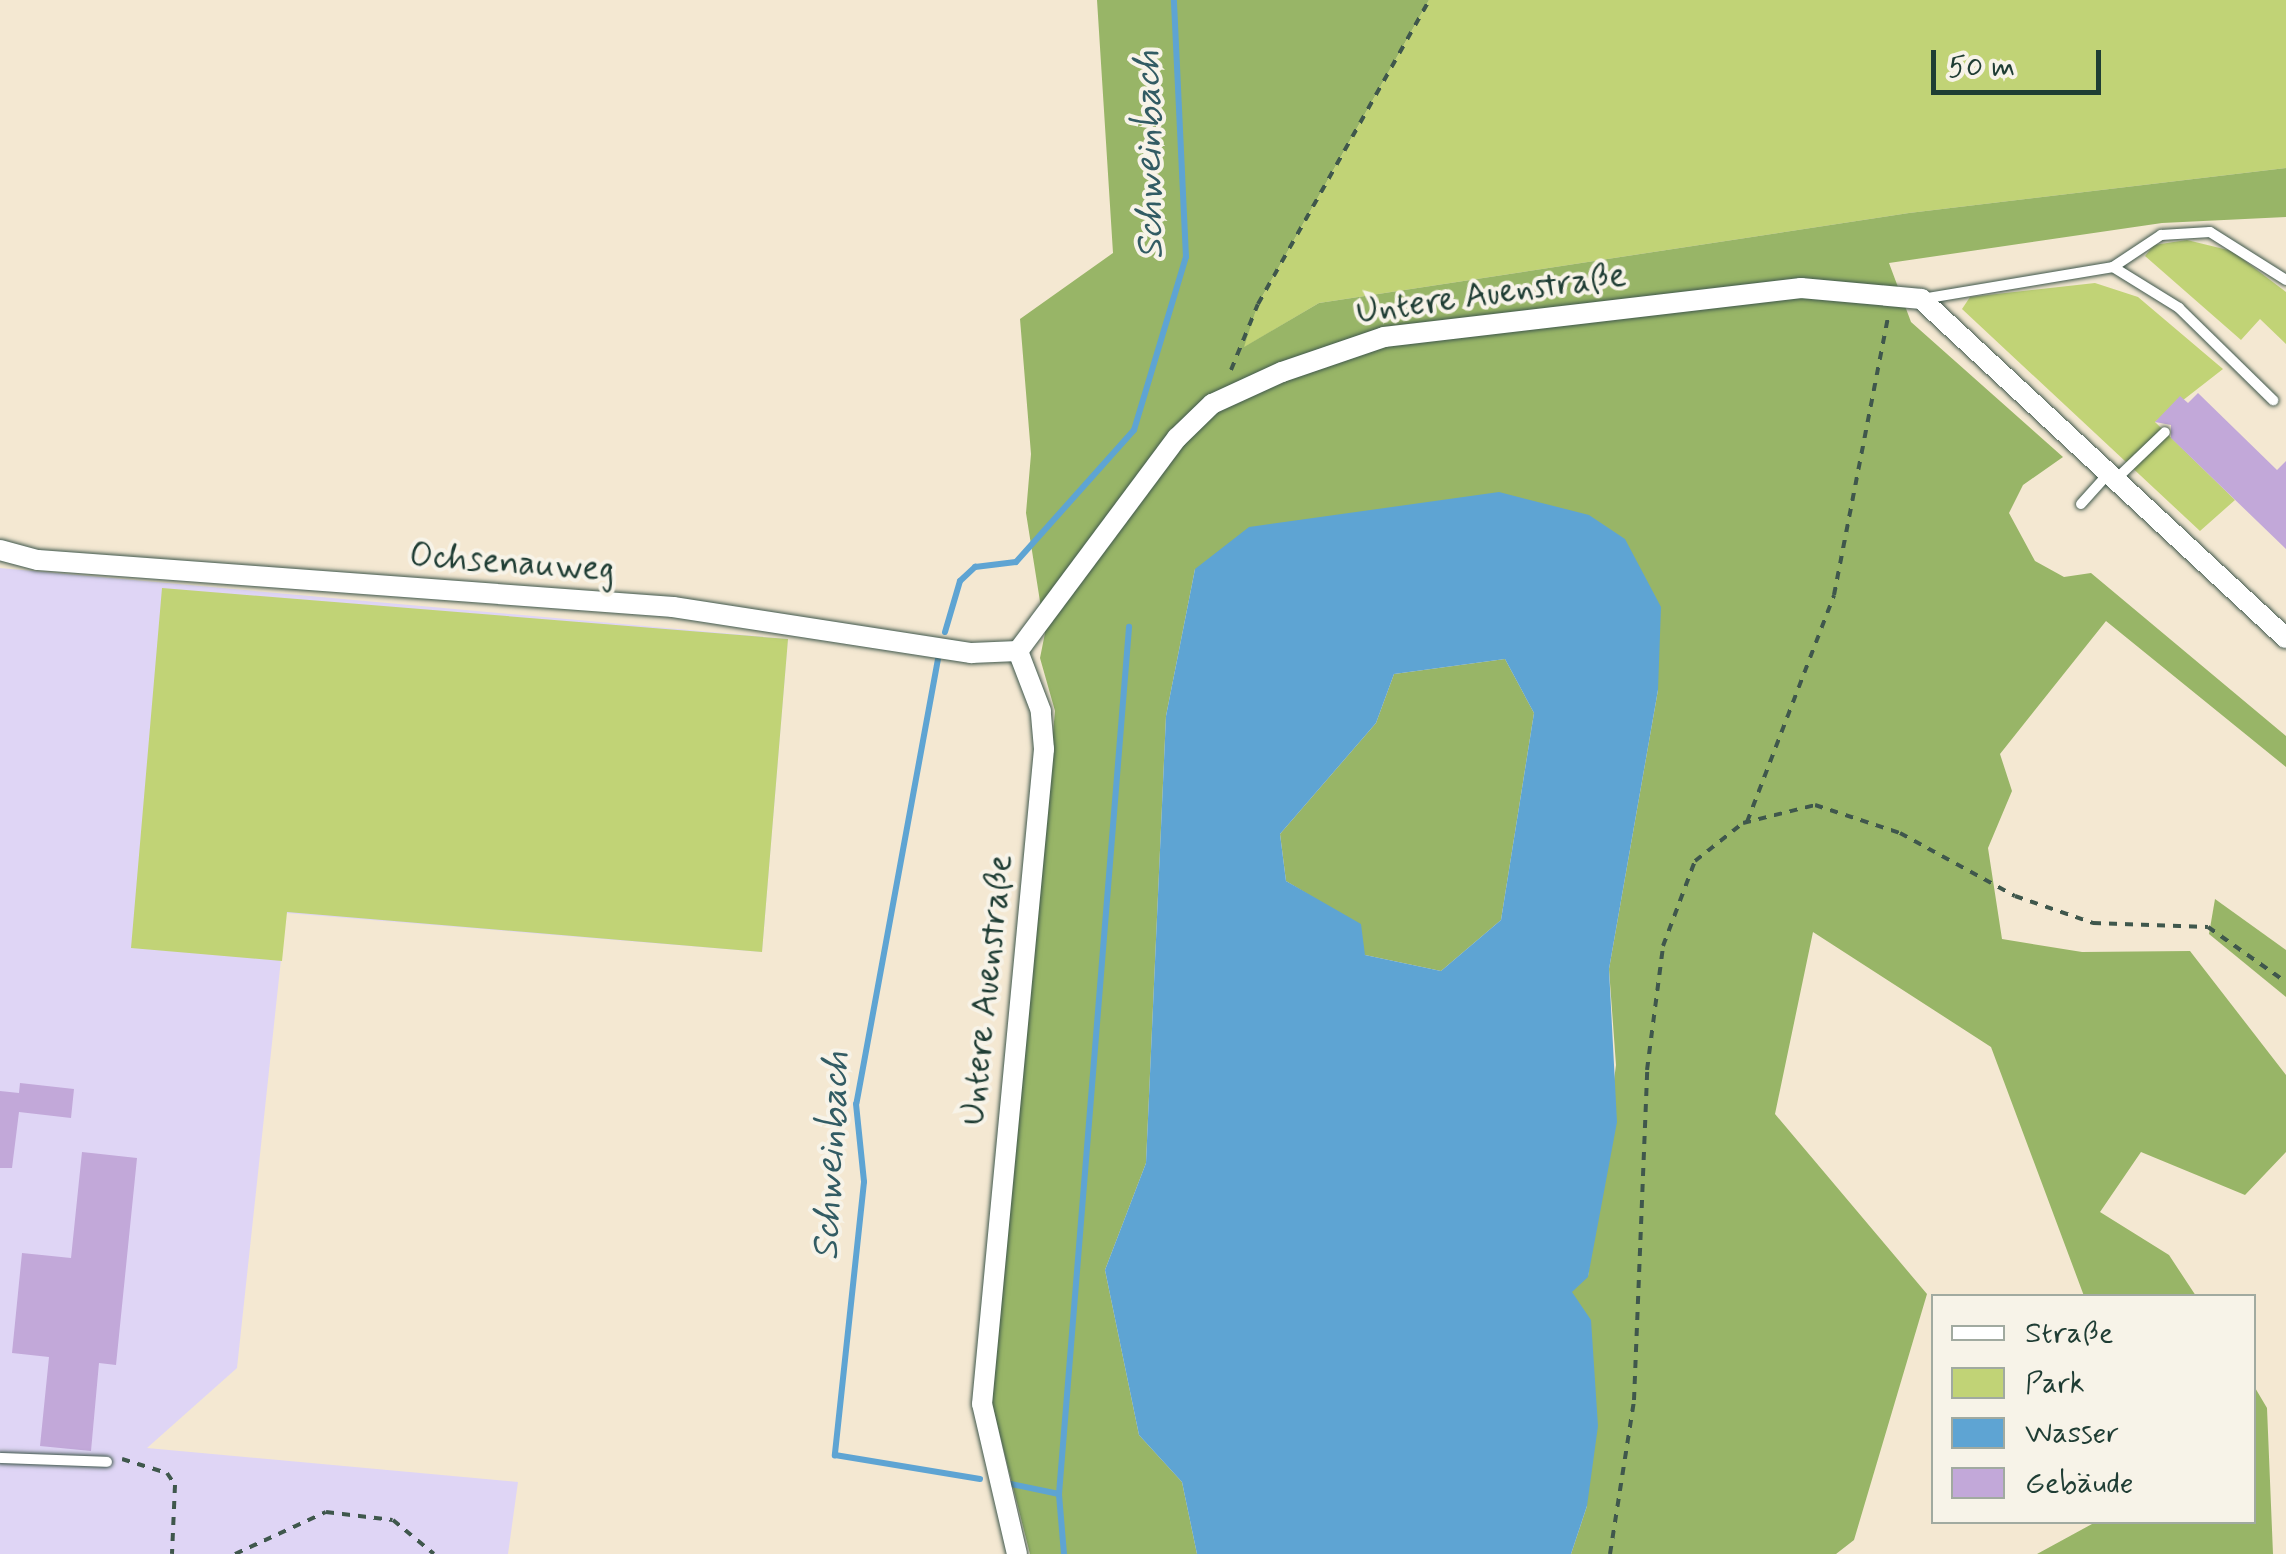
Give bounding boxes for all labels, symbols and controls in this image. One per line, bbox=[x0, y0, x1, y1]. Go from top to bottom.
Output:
scale bar bbox=[1936, 30, 2106, 92]
text: 50 m bbox=[1948, 48, 2015, 87]
water label: Schweinbach bbox=[1125, 50, 1175, 260]
street label: Untere Auenstraße bbox=[1353, 254, 1629, 334]
street label: Ochsenauweg bbox=[408, 535, 616, 591]
street label: Untere Auenstraße bbox=[952, 853, 1022, 1127]
water label: Schweinbach bbox=[804, 1050, 860, 1262]
legend bbox=[1931, 1294, 2256, 1524]
text: Straße bbox=[2025, 1314, 2113, 1353]
text: Park bbox=[2025, 1364, 2085, 1403]
text: Wasser bbox=[2025, 1414, 2119, 1453]
text: Gebäude bbox=[2025, 1464, 2133, 1503]

